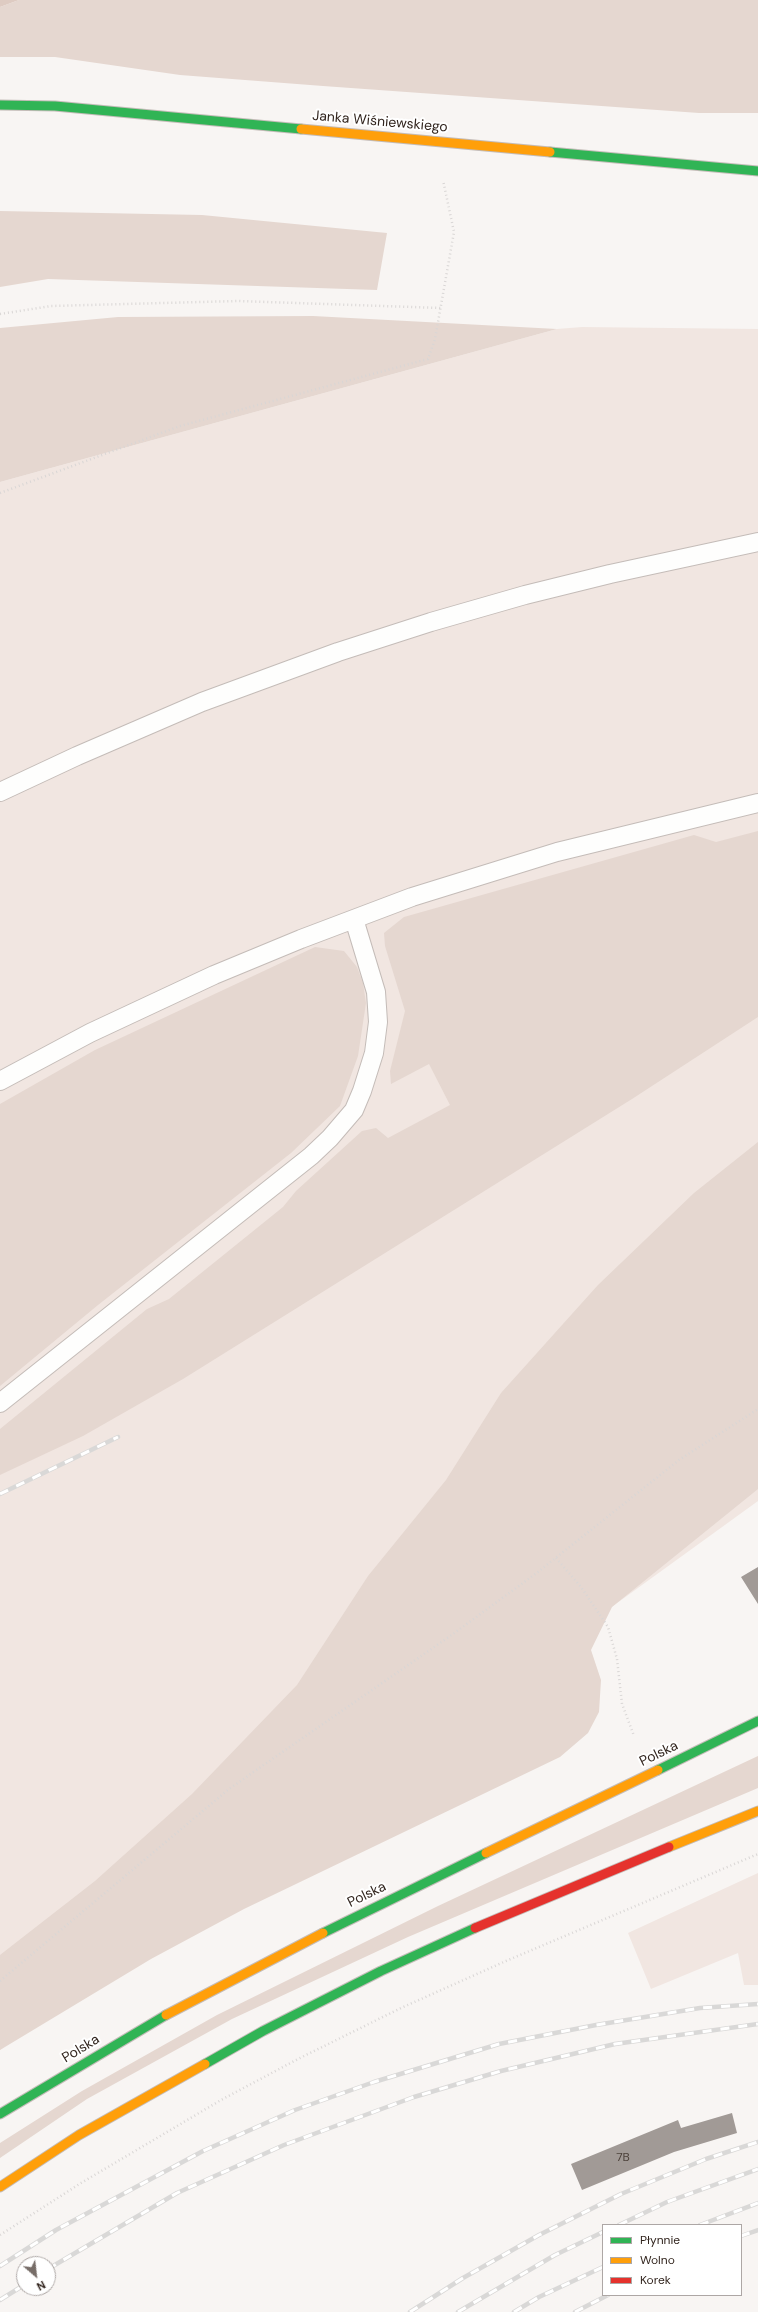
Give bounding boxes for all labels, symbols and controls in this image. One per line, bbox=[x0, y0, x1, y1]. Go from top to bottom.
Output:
street label: Janka Wiśniewskiego bbox=[312, 108, 448, 136]
street label: Polska bbox=[637, 1738, 681, 1770]
street label: Polska bbox=[345, 1879, 389, 1911]
street label: Polska bbox=[59, 2031, 103, 2067]
house number: 7B bbox=[616, 2151, 630, 2165]
legend bbox=[602, 2224, 742, 2296]
text: Płynnie bbox=[640, 2232, 680, 2248]
text: Wolno bbox=[640, 2252, 675, 2268]
north arrow bbox=[16, 2256, 56, 2296]
text: Korek bbox=[640, 2272, 671, 2288]
text: N bbox=[34, 2278, 48, 2294]

